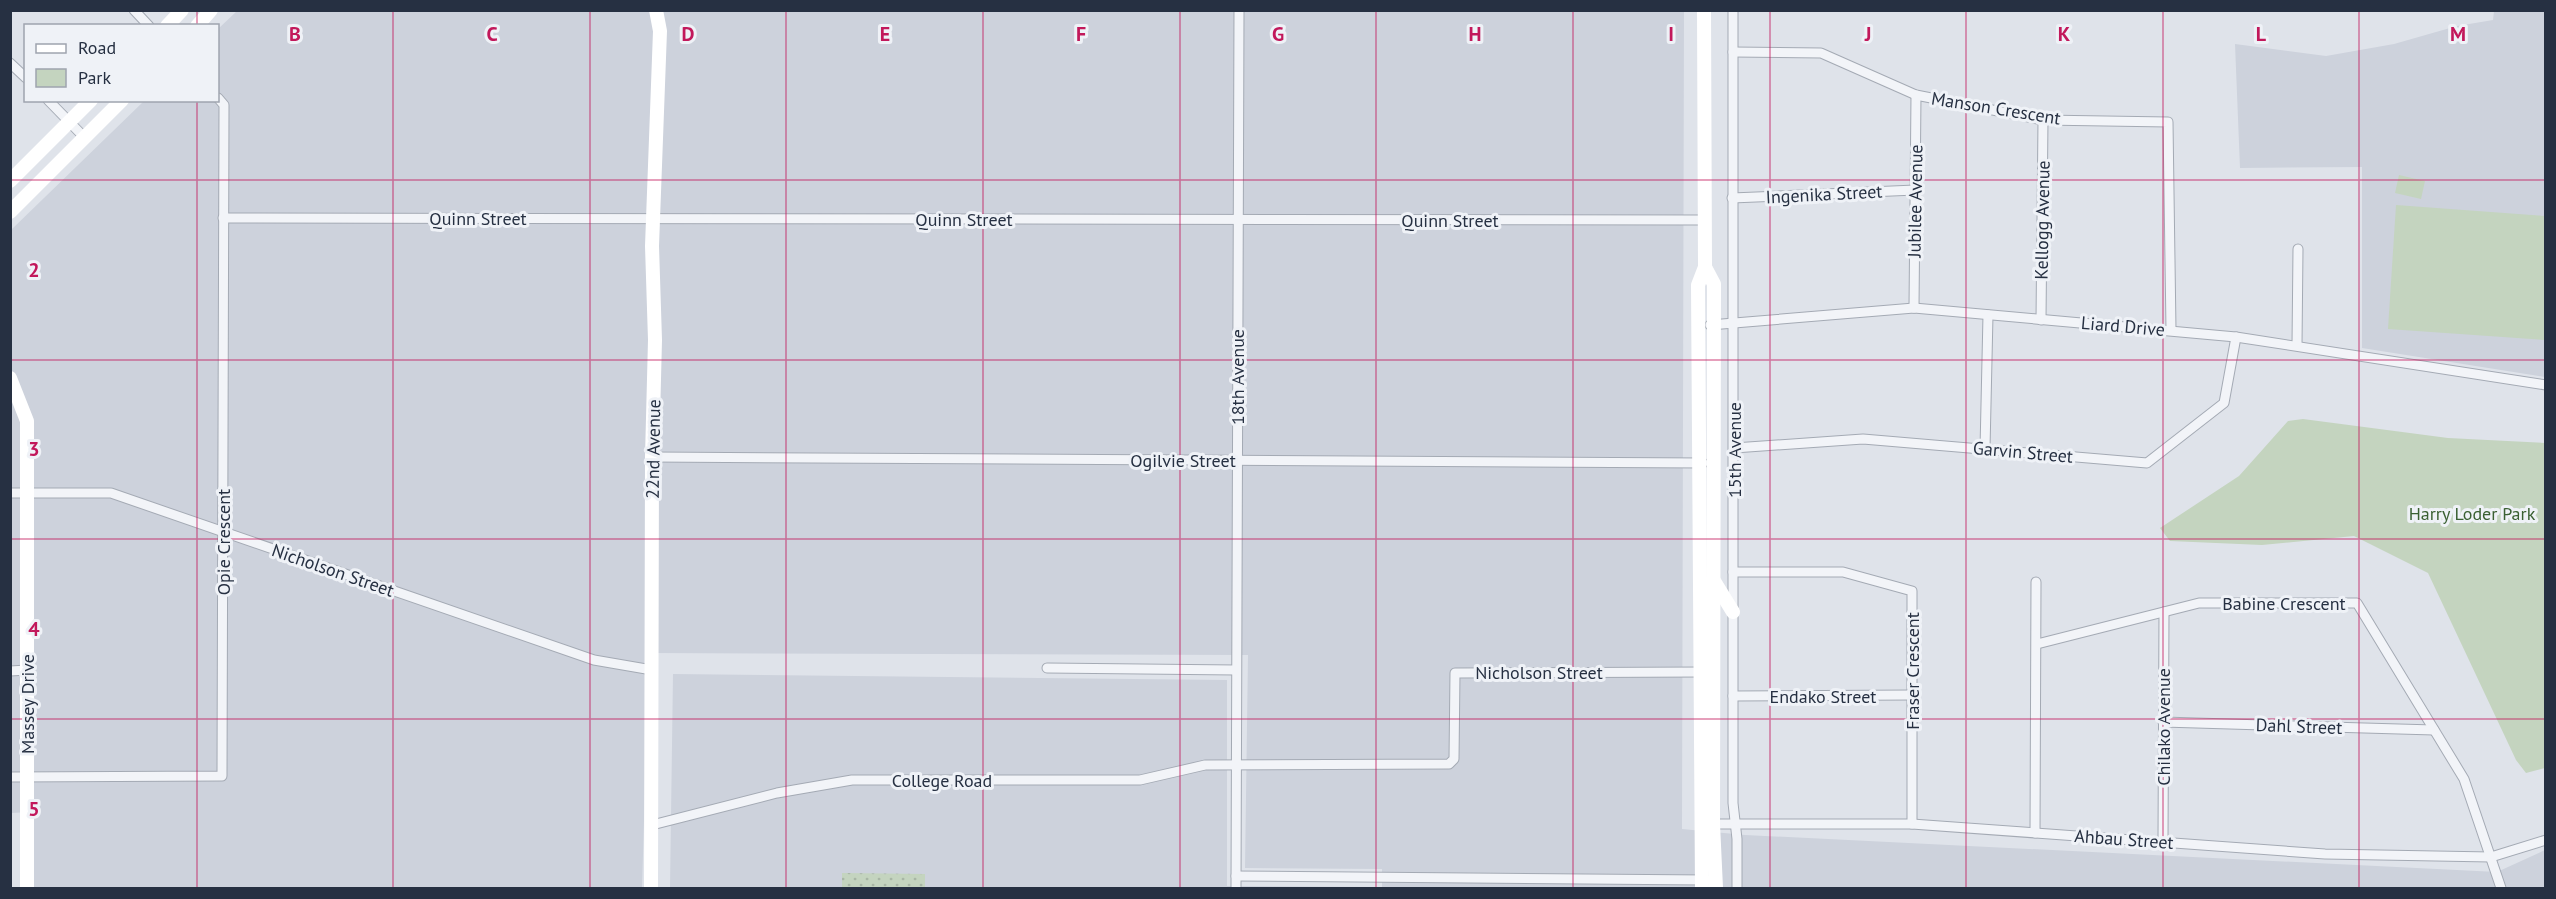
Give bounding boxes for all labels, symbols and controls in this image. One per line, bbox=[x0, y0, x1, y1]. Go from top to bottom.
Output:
text: B bbox=[289, 21, 301, 47]
text: C bbox=[486, 21, 498, 47]
text: D bbox=[682, 21, 695, 47]
text: E bbox=[880, 21, 890, 47]
text: F bbox=[1076, 21, 1086, 47]
text: G bbox=[1272, 21, 1284, 47]
text: H bbox=[1468, 21, 1482, 47]
text: I bbox=[1668, 21, 1674, 47]
text: J bbox=[1864, 21, 1871, 47]
text: K bbox=[2058, 21, 2071, 47]
text: L bbox=[2256, 21, 2267, 47]
text: M bbox=[2450, 21, 2466, 47]
legend bbox=[24, 24, 219, 102]
text: Road bbox=[78, 36, 116, 59]
text: Park bbox=[78, 66, 111, 89]
street label: Manson Crescent bbox=[1930, 86, 2062, 130]
street label: Jubilee Avenue bbox=[1902, 144, 1927, 259]
street label: Kellogg Avenue bbox=[2029, 160, 2055, 280]
street label: Ingenika Street bbox=[1765, 179, 1883, 209]
street label: Quinn Street bbox=[429, 207, 527, 230]
street label: Quinn Street bbox=[915, 208, 1013, 231]
street label: Quinn Street bbox=[1401, 209, 1499, 232]
text: 2 bbox=[28, 257, 40, 283]
street label: Liard Drive bbox=[2080, 311, 2166, 341]
street label: 18th Avenue bbox=[1226, 329, 1249, 425]
street label: 22nd Avenue bbox=[641, 399, 665, 499]
street label: 15th Avenue bbox=[1723, 402, 1746, 498]
text: 3 bbox=[28, 436, 40, 462]
street label: Garvin Street bbox=[1972, 436, 2074, 468]
street label: Ogilvie Street bbox=[1130, 449, 1236, 472]
street label: Opie Crescent bbox=[212, 489, 235, 595]
park label: Harry Loder Park bbox=[2409, 502, 2536, 525]
street label: Nicholson Street bbox=[269, 538, 397, 602]
street label: Babine Crescent bbox=[2222, 592, 2346, 615]
street label: Fraser Crescent bbox=[1901, 612, 1924, 730]
text: 4 bbox=[28, 616, 40, 642]
street label: Massey Drive bbox=[16, 654, 39, 754]
street label: Nicholson Street bbox=[1475, 661, 1603, 684]
street label: Chilako Avenue bbox=[2152, 668, 2175, 786]
street label: Endako Street bbox=[1770, 685, 1876, 708]
street label: Dahl Street bbox=[2255, 713, 2343, 739]
street label: College Road bbox=[892, 769, 992, 792]
text: 5 bbox=[28, 796, 40, 822]
street label: Ahbau Street bbox=[2074, 824, 2174, 854]

